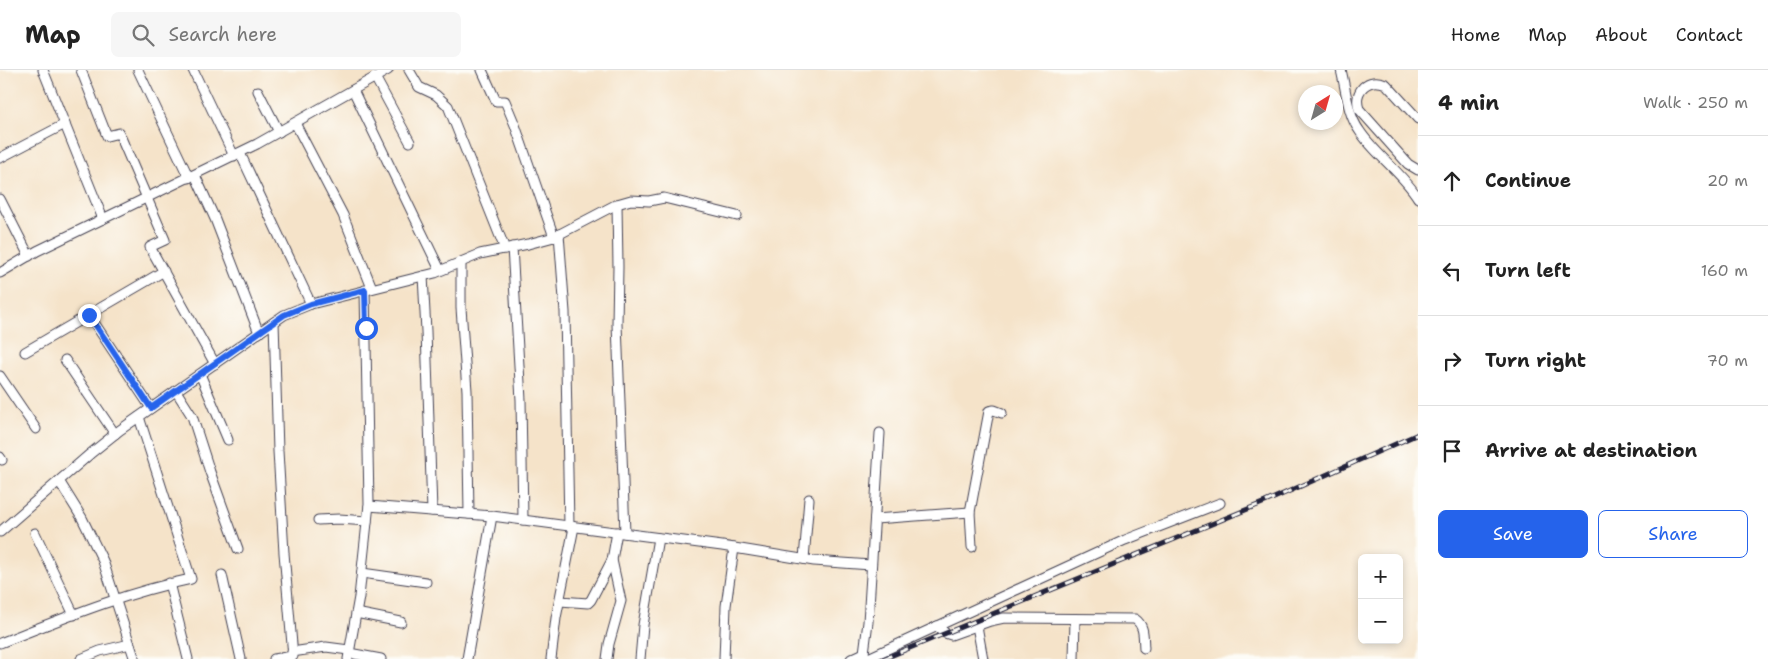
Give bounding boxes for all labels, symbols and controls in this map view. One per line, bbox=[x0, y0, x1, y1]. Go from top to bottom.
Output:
search box bbox=[111, 12, 461, 57]
text: Map bbox=[25, 19, 81, 51]
icon: search bbox=[129, 21, 157, 49]
text: Search here bbox=[169, 22, 277, 47]
text: Home bbox=[1451, 23, 1500, 47]
text: Map bbox=[1528, 23, 1567, 47]
text: About bbox=[1595, 23, 1648, 47]
text: Contact bbox=[1676, 23, 1743, 47]
north arrow bbox=[1298, 85, 1343, 130]
text: 4 min bbox=[1438, 89, 1499, 117]
text: Walk · 250 m bbox=[1643, 92, 1748, 113]
icon: ahead bbox=[1438, 167, 1466, 195]
text: Continue bbox=[1485, 168, 1571, 193]
text: 20 m bbox=[1707, 170, 1748, 191]
icon: left bbox=[1438, 257, 1466, 285]
text: Turn left bbox=[1485, 258, 1571, 283]
text: 160 m bbox=[1701, 260, 1748, 281]
route end bbox=[78, 304, 101, 327]
route start bbox=[355, 317, 378, 340]
icon: right bbox=[1438, 347, 1466, 375]
text: Turn right bbox=[1485, 348, 1586, 373]
text: 70 m bbox=[1707, 350, 1748, 371]
icon: arrive bbox=[1438, 437, 1466, 465]
text: Arrive at destination bbox=[1485, 438, 1697, 463]
button: Save bbox=[1438, 510, 1588, 558]
button: Share bbox=[1598, 510, 1748, 558]
map controls bbox=[1358, 554, 1403, 644]
button: + bbox=[1358, 554, 1403, 599]
button: − bbox=[1358, 599, 1403, 644]

